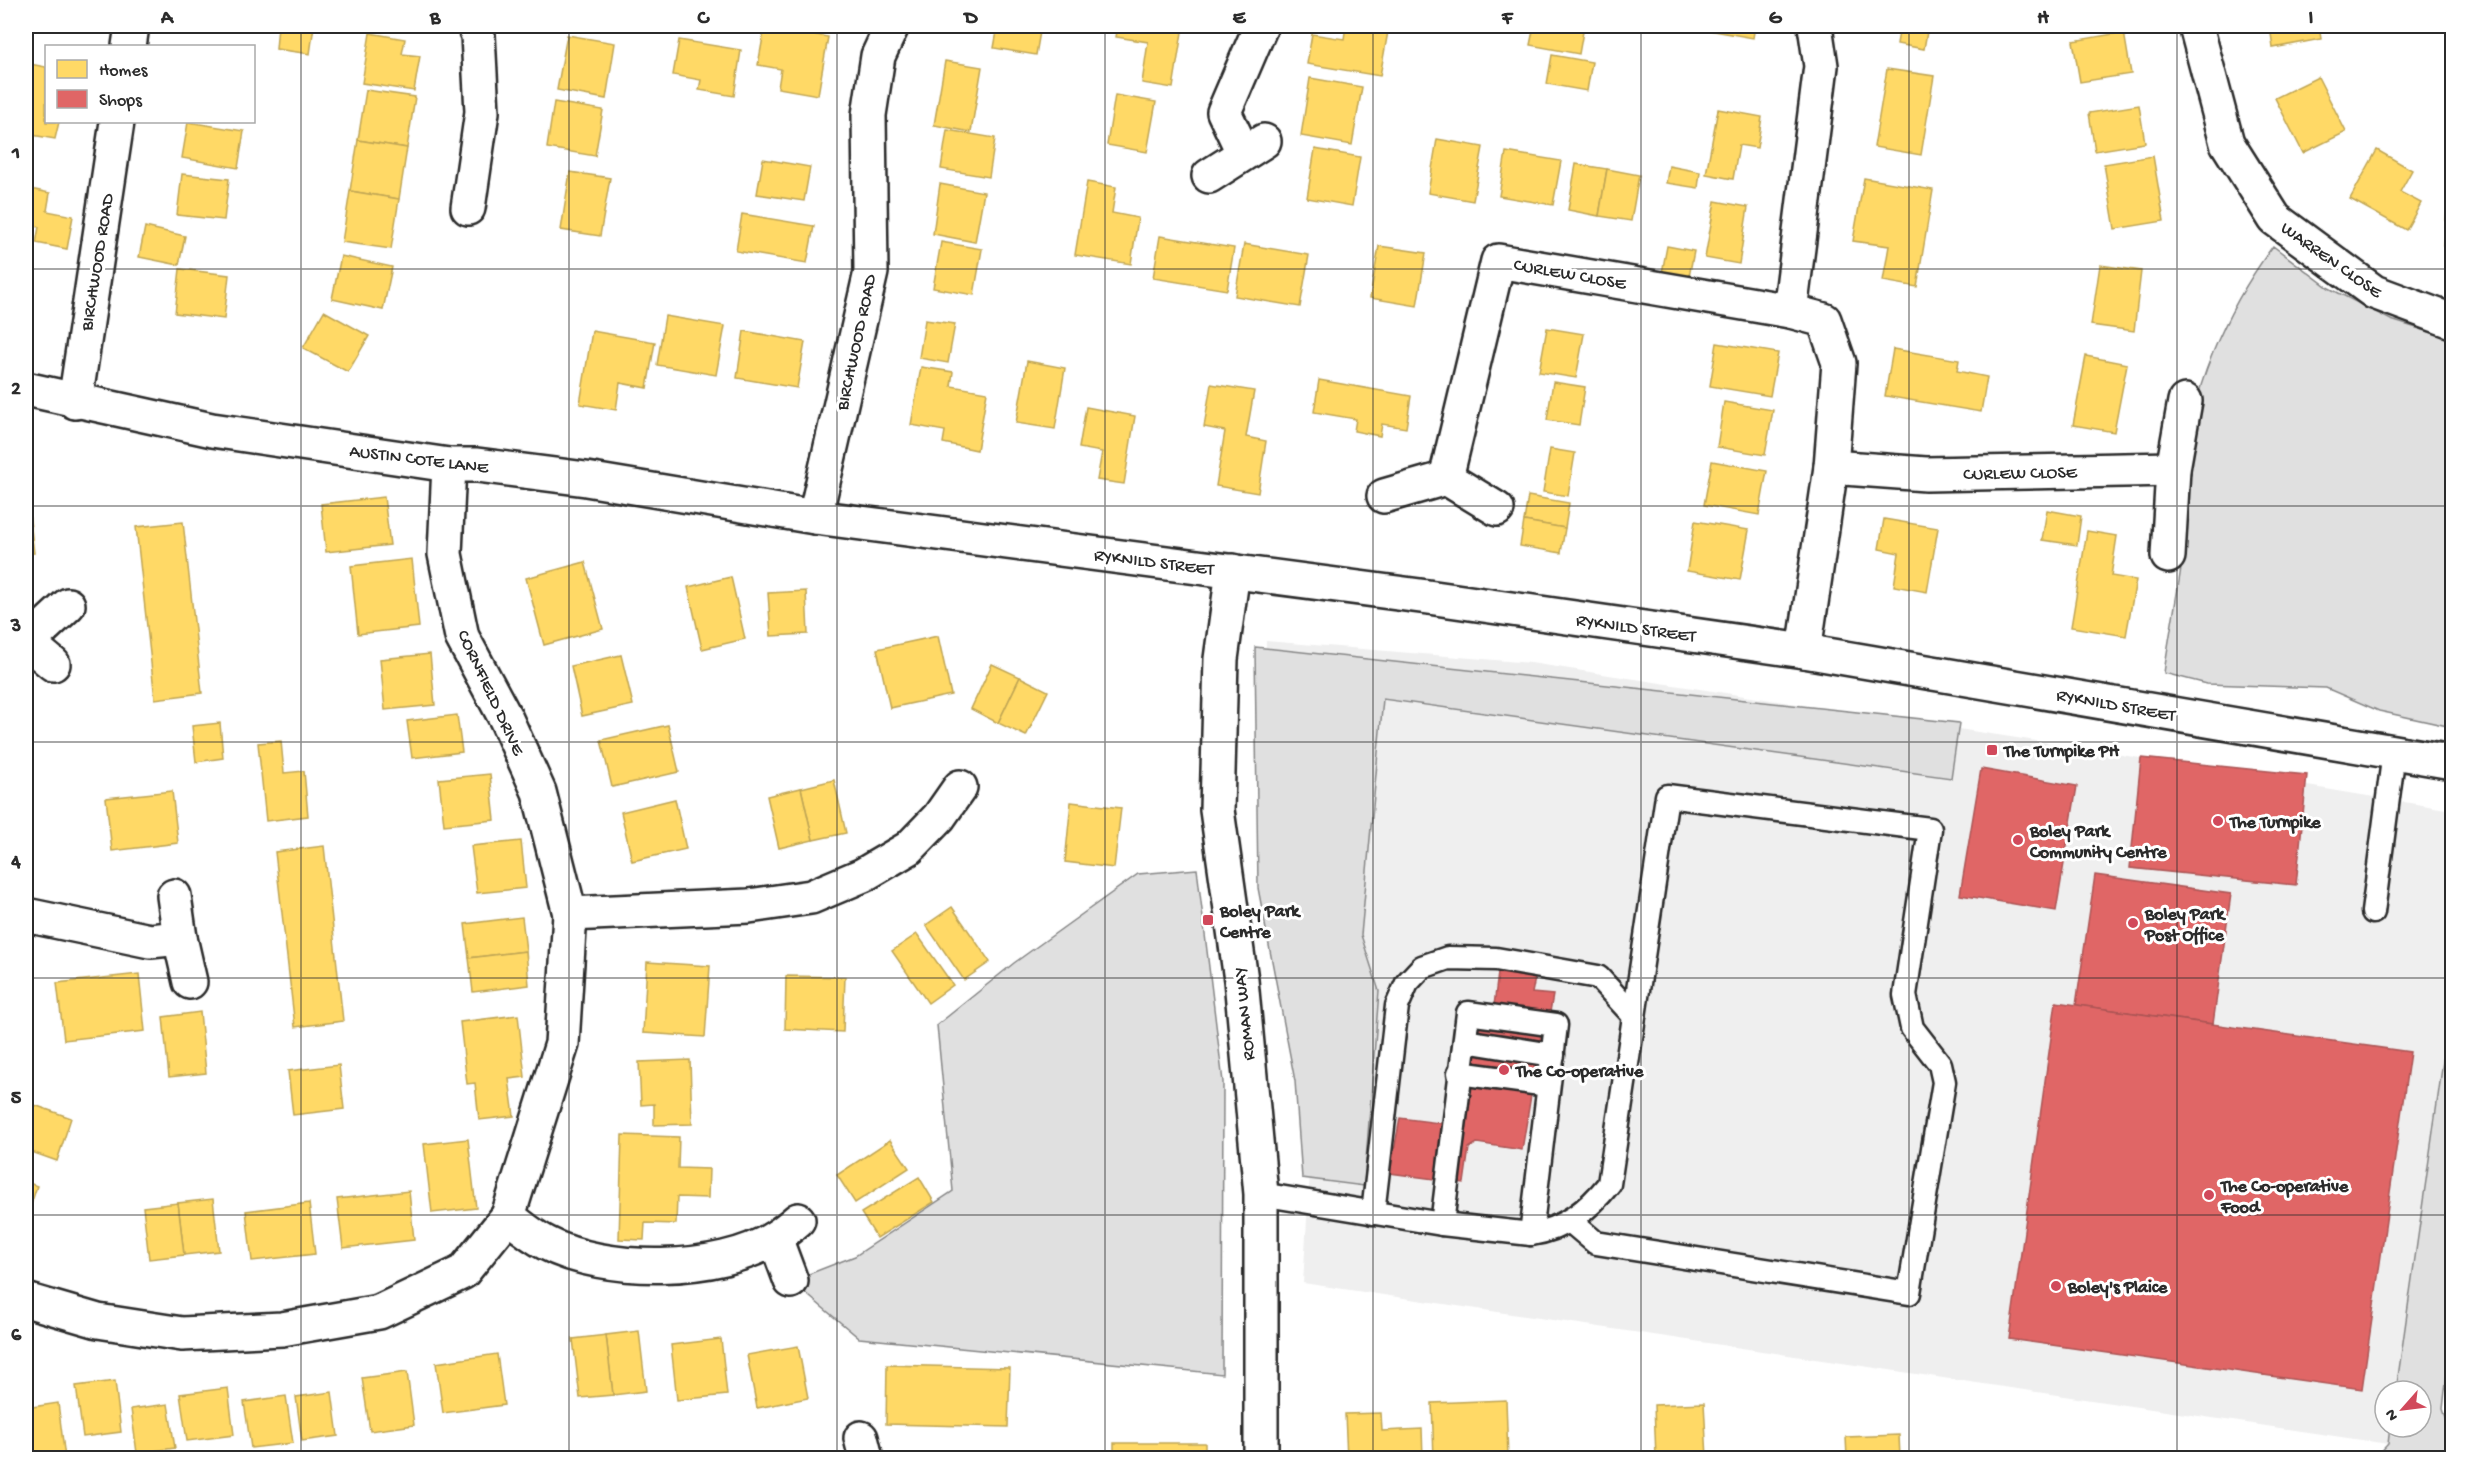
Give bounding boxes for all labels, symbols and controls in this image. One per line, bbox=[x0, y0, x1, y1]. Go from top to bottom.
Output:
text: A bbox=[160, 8, 175, 31]
text: B bbox=[429, 8, 441, 31]
text: C bbox=[697, 8, 711, 31]
text: D bbox=[962, 8, 978, 31]
text: E bbox=[1233, 8, 1247, 31]
text: F bbox=[1501, 8, 1514, 31]
text: G bbox=[1769, 8, 1783, 31]
text: H bbox=[2037, 8, 2049, 31]
text: I bbox=[2309, 8, 2314, 31]
legend bbox=[45, 45, 255, 123]
text: Homes bbox=[99, 61, 149, 82]
text: Shops bbox=[99, 91, 143, 112]
text: 1 bbox=[11, 143, 20, 166]
street label: BIRCHWOOD ROAD bbox=[77, 192, 120, 333]
street label: WARREN CLOSE bbox=[2276, 218, 2386, 304]
street label: CURLEW CLOSE bbox=[1512, 255, 1628, 296]
street label: BIRCHWOOD ROAD bbox=[833, 272, 882, 413]
text: 2 bbox=[11, 379, 21, 402]
street label: AUSTIN COTE LANE bbox=[348, 442, 490, 480]
street label: CURLEW CLOSE bbox=[1963, 463, 2078, 486]
street label: RYKNILD STREET bbox=[1093, 546, 1216, 581]
street label: RYKNILD STREET bbox=[1575, 611, 1698, 648]
text: 3 bbox=[10, 616, 21, 639]
street label: CORNFIELD DRIVE bbox=[452, 627, 528, 760]
street label: RYKNILD STREET bbox=[2054, 686, 2178, 727]
place label: The Turnpike PH bbox=[2002, 742, 2120, 763]
marker: The Turnpike PH bbox=[1985, 743, 1999, 757]
place label: The Turnpike bbox=[2228, 813, 2321, 834]
marker: The Turnpike bbox=[2211, 814, 2225, 828]
place label: Boley Park Community Centre bbox=[2029, 822, 2167, 864]
marker: Boley Park Community Centre bbox=[2011, 833, 2025, 847]
text: 4 bbox=[10, 852, 21, 875]
place label: Boley Park Centre bbox=[1219, 902, 1301, 944]
place label: Boley Park Post Office bbox=[2144, 905, 2226, 947]
marker: Boley Park Centre bbox=[1201, 913, 1215, 927]
marker: Boley Park Post Office bbox=[2126, 916, 2140, 930]
street label: ROMAN WAY bbox=[1230, 966, 1261, 1061]
place label: The Co-operative bbox=[1514, 1062, 1644, 1083]
marker: The Co-operative bbox=[1497, 1063, 1511, 1077]
text: 5 bbox=[11, 1088, 22, 1111]
place label: The Co-operative Food bbox=[2219, 1177, 2349, 1219]
marker: The Co-operative Food bbox=[2202, 1188, 2216, 1202]
place label: Boley's Plaice bbox=[2067, 1278, 2168, 1299]
marker: Boley's Plaice bbox=[2049, 1279, 2063, 1293]
text: 6 bbox=[11, 1325, 22, 1348]
north arrow bbox=[2373, 1379, 2433, 1439]
text: N bbox=[2382, 1405, 2404, 1423]

